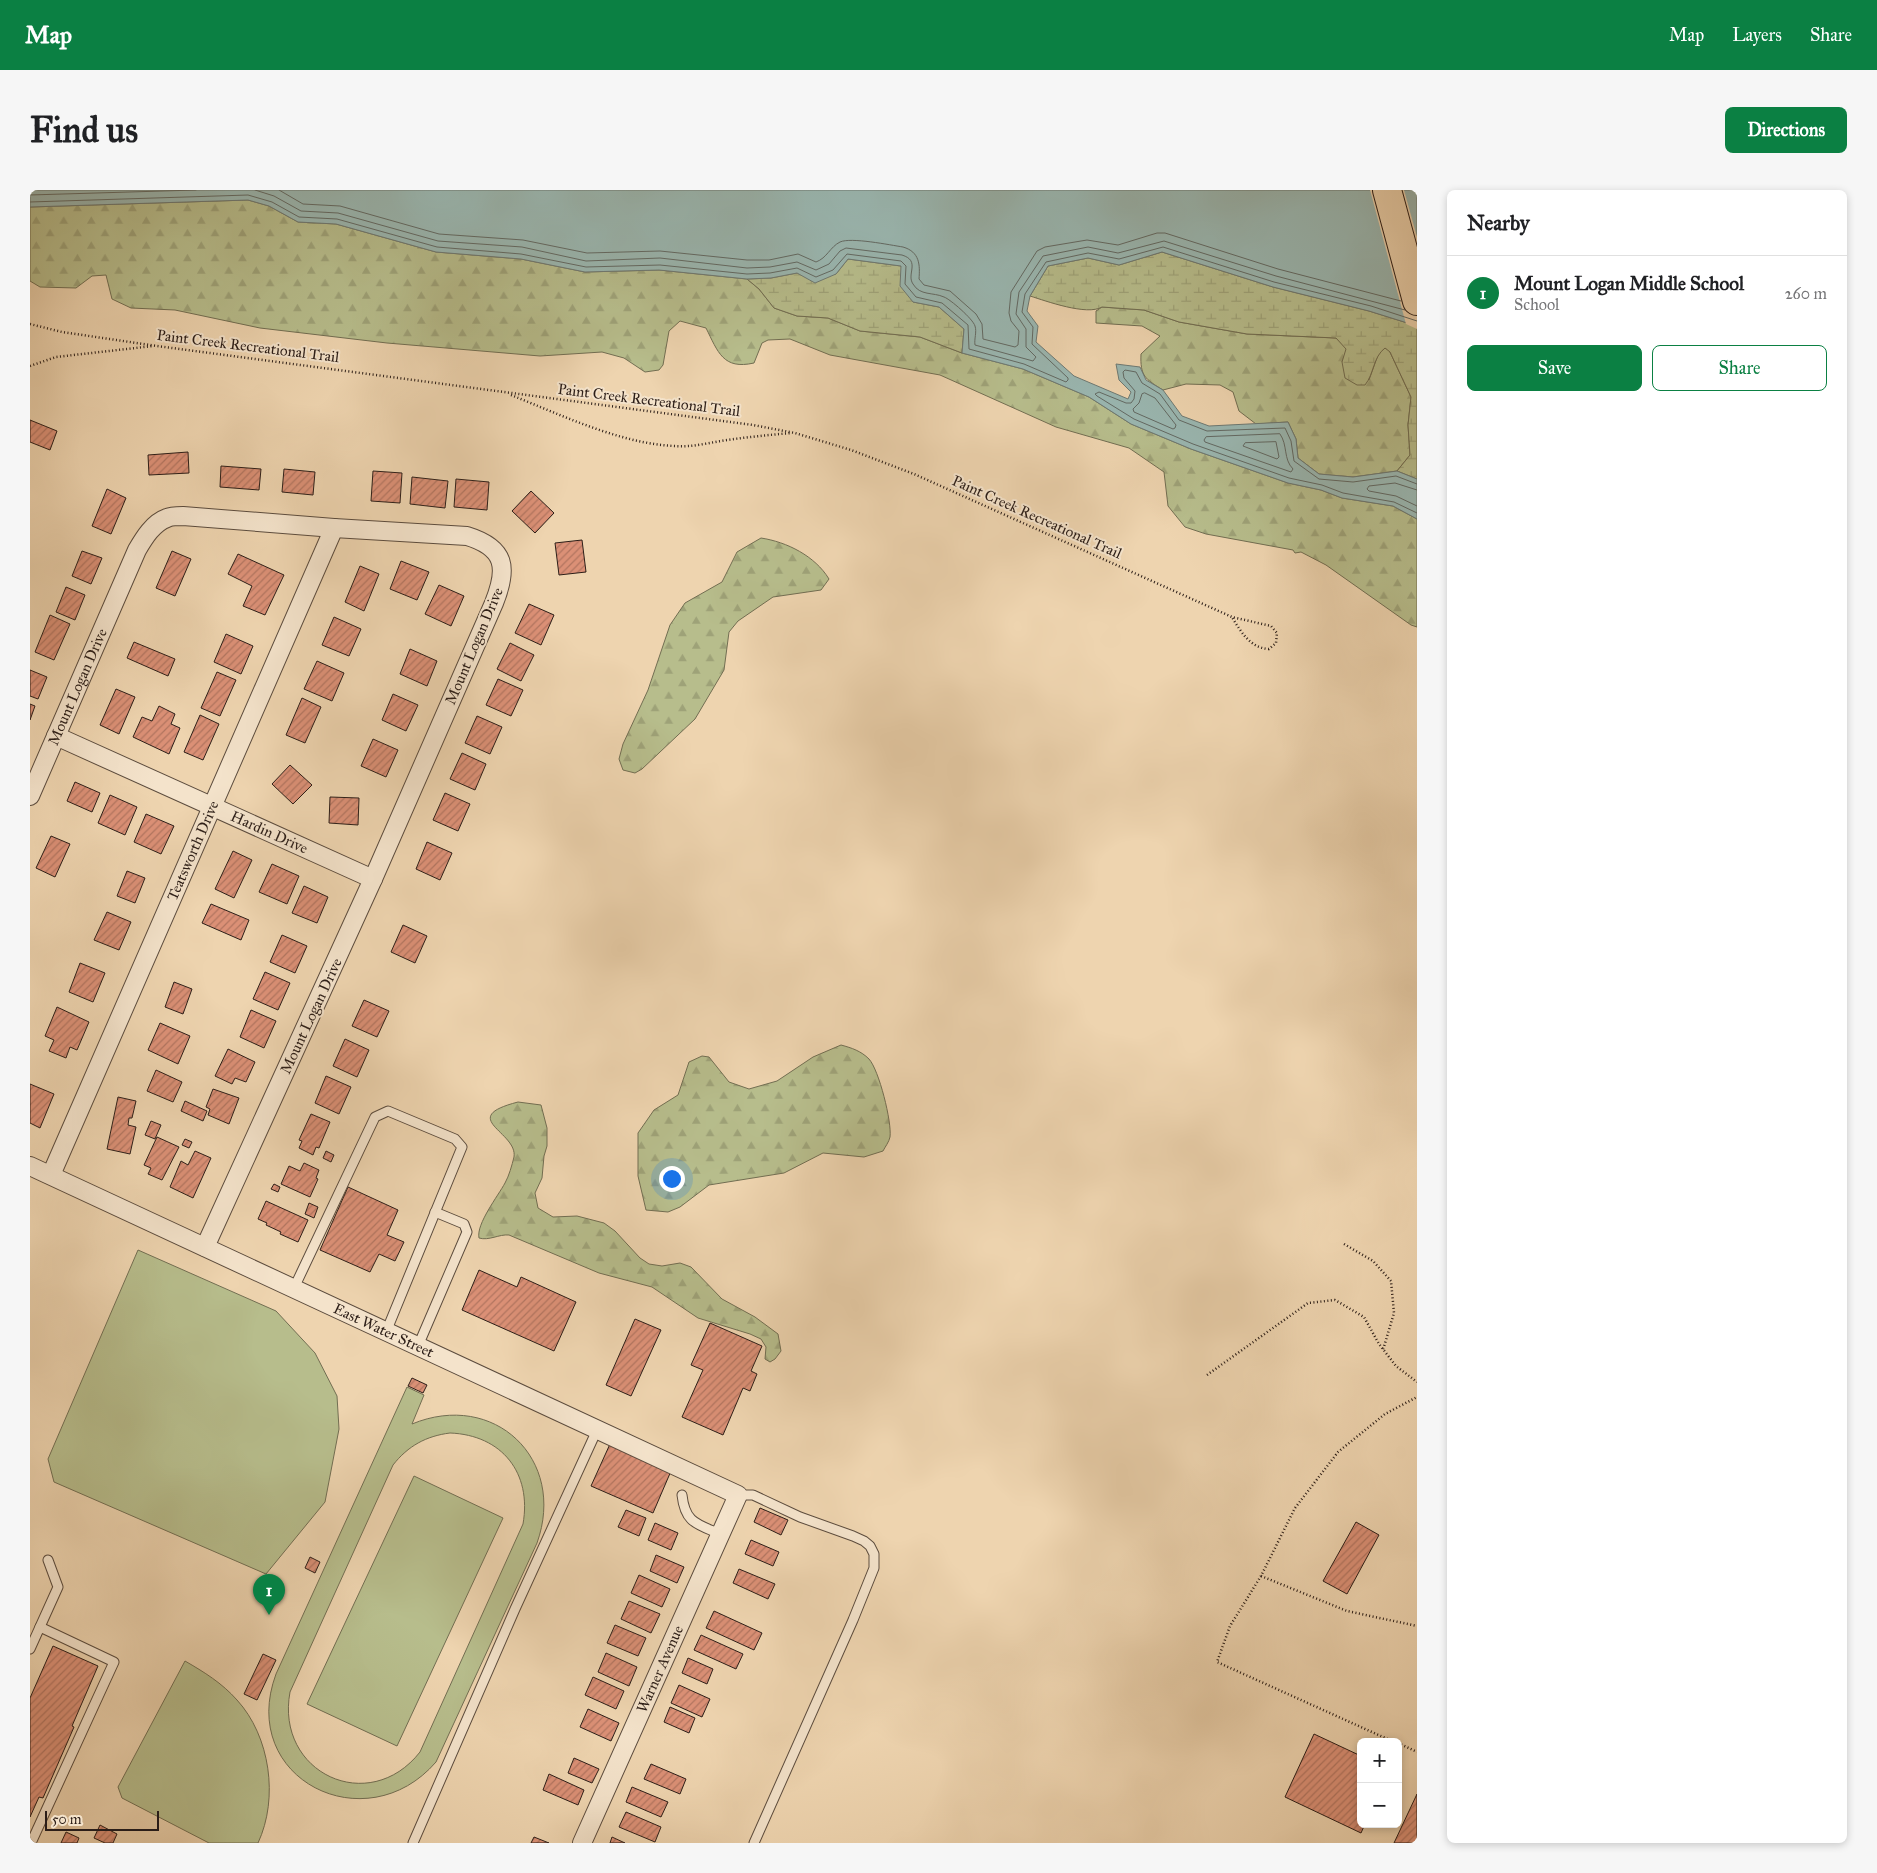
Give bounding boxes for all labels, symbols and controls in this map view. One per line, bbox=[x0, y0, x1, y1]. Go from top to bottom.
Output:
text: Map bbox=[25, 20, 72, 50]
text: Map bbox=[1669, 24, 1704, 46]
text: Layers bbox=[1732, 24, 1782, 46]
text: Share bbox=[1810, 24, 1852, 46]
button: Directions bbox=[1725, 107, 1847, 153]
text: Find us bbox=[30, 109, 138, 152]
text: Nearby bbox=[1467, 210, 1530, 236]
text: Mount Logan Middle School bbox=[1514, 272, 1744, 295]
text: 1 bbox=[1480, 284, 1486, 303]
text: 260 m bbox=[1785, 284, 1827, 303]
text: School bbox=[1514, 295, 1559, 314]
street label: Paint Creek Recreational Trail bbox=[156, 326, 341, 366]
button: Save bbox=[1467, 345, 1642, 391]
button: Share bbox=[1652, 345, 1827, 391]
street label: Paint Creek Recreational Trail bbox=[557, 380, 742, 420]
street label: Paint Creek Recreational Trail bbox=[949, 471, 1125, 563]
street label: Mount Logan Drive bbox=[441, 585, 507, 707]
street label: Mount Logan Drive bbox=[44, 626, 111, 748]
street label: Teatsworth Drive bbox=[163, 798, 223, 903]
street label: Hardin Drive bbox=[228, 807, 311, 857]
street label: Mount Logan Drive bbox=[276, 955, 346, 1077]
your location bbox=[659, 1166, 685, 1192]
street label: East Water Street bbox=[331, 1299, 437, 1362]
pin: 1 bbox=[253, 1574, 285, 1615]
street label: Warner Avenue bbox=[633, 1623, 687, 1715]
map controls bbox=[1357, 1738, 1402, 1828]
button: + bbox=[1357, 1738, 1402, 1783]
button: − bbox=[1357, 1783, 1402, 1828]
scale bar bbox=[45, 1808, 159, 1831]
text: 50 m bbox=[52, 1811, 81, 1828]

